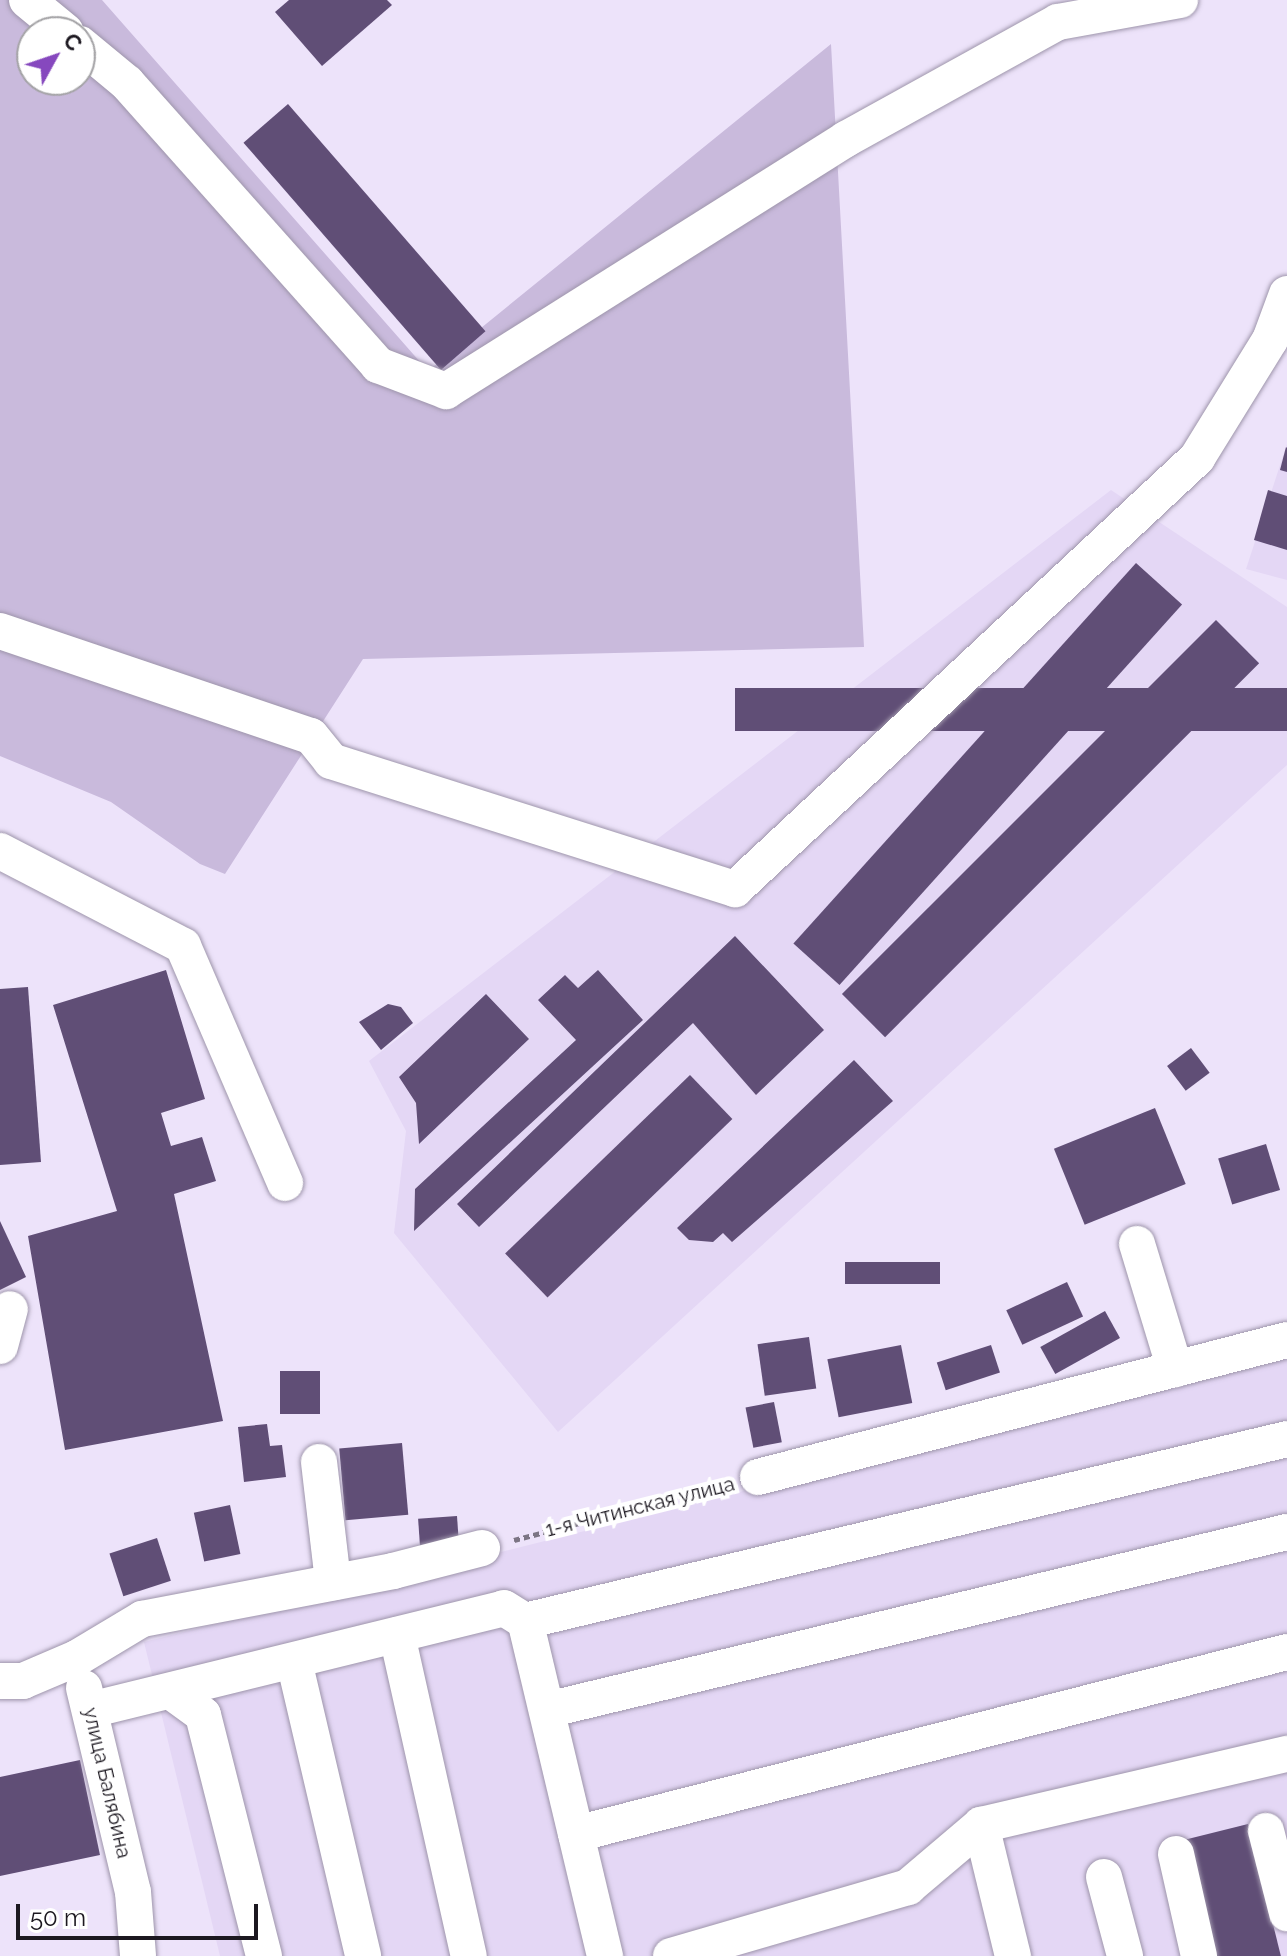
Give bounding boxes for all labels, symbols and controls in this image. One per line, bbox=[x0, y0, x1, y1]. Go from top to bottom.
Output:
north arrow bbox=[16, 16, 96, 96]
text: С bbox=[58, 28, 88, 56]
street label: 1-я Читинская улица bbox=[543, 1472, 737, 1542]
street label: улица Балябина bbox=[78, 1705, 136, 1861]
scale bar bbox=[20, 1888, 262, 1938]
text: 50 m bbox=[30, 1903, 86, 1932]

